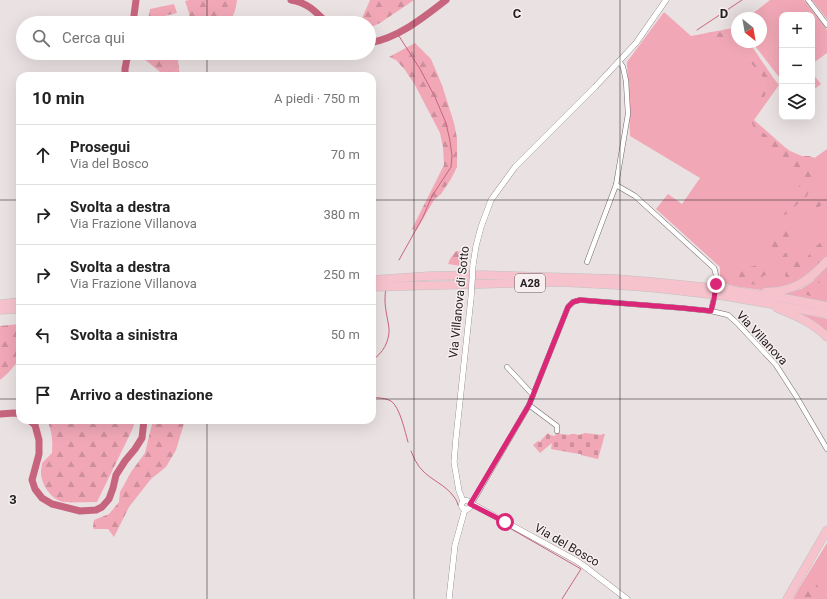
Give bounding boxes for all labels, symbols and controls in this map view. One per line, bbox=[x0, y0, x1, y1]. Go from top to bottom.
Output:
text: C bbox=[513, 6, 522, 21]
text: D bbox=[720, 6, 728, 21]
north arrow bbox=[731, 12, 767, 48]
map controls bbox=[779, 12, 815, 120]
button: + bbox=[779, 12, 815, 48]
search box bbox=[16, 16, 376, 60]
icon: search bbox=[30, 27, 52, 49]
text: Cerca qui bbox=[62, 29, 125, 47]
button: − bbox=[779, 48, 815, 84]
button: layers bbox=[779, 84, 815, 120]
text: 10 min bbox=[32, 88, 85, 108]
text: A piedi · 750 m bbox=[274, 91, 360, 106]
text: Prosegui bbox=[70, 138, 130, 156]
icon: ahead bbox=[32, 144, 54, 166]
text: 70 m bbox=[331, 147, 360, 162]
text: Via del Bosco bbox=[70, 156, 149, 171]
text: Svolta a destra bbox=[70, 198, 170, 216]
icon: right bbox=[32, 204, 54, 226]
text: 380 m bbox=[323, 207, 360, 222]
text: Via Frazione Villanova bbox=[70, 216, 197, 231]
street label: Via Villanova di Sotto bbox=[446, 245, 472, 359]
text: Svolta a destra bbox=[70, 258, 170, 276]
icon: right bbox=[32, 264, 54, 286]
text: 250 m bbox=[323, 267, 360, 282]
road number: A28 bbox=[515, 274, 545, 292]
route end bbox=[707, 275, 725, 293]
text: Via Frazione Villanova bbox=[70, 276, 197, 291]
street label: Via Villanova bbox=[733, 308, 791, 368]
icon: left bbox=[32, 324, 54, 346]
text: Svolta a sinistra bbox=[70, 326, 178, 344]
text: 50 m bbox=[331, 327, 360, 342]
icon: arrive bbox=[32, 384, 54, 406]
text: Arrivo a destinazione bbox=[70, 386, 213, 404]
text: 3 bbox=[9, 492, 17, 507]
route start bbox=[496, 513, 514, 531]
street label: Via del Bosco bbox=[532, 521, 602, 569]

